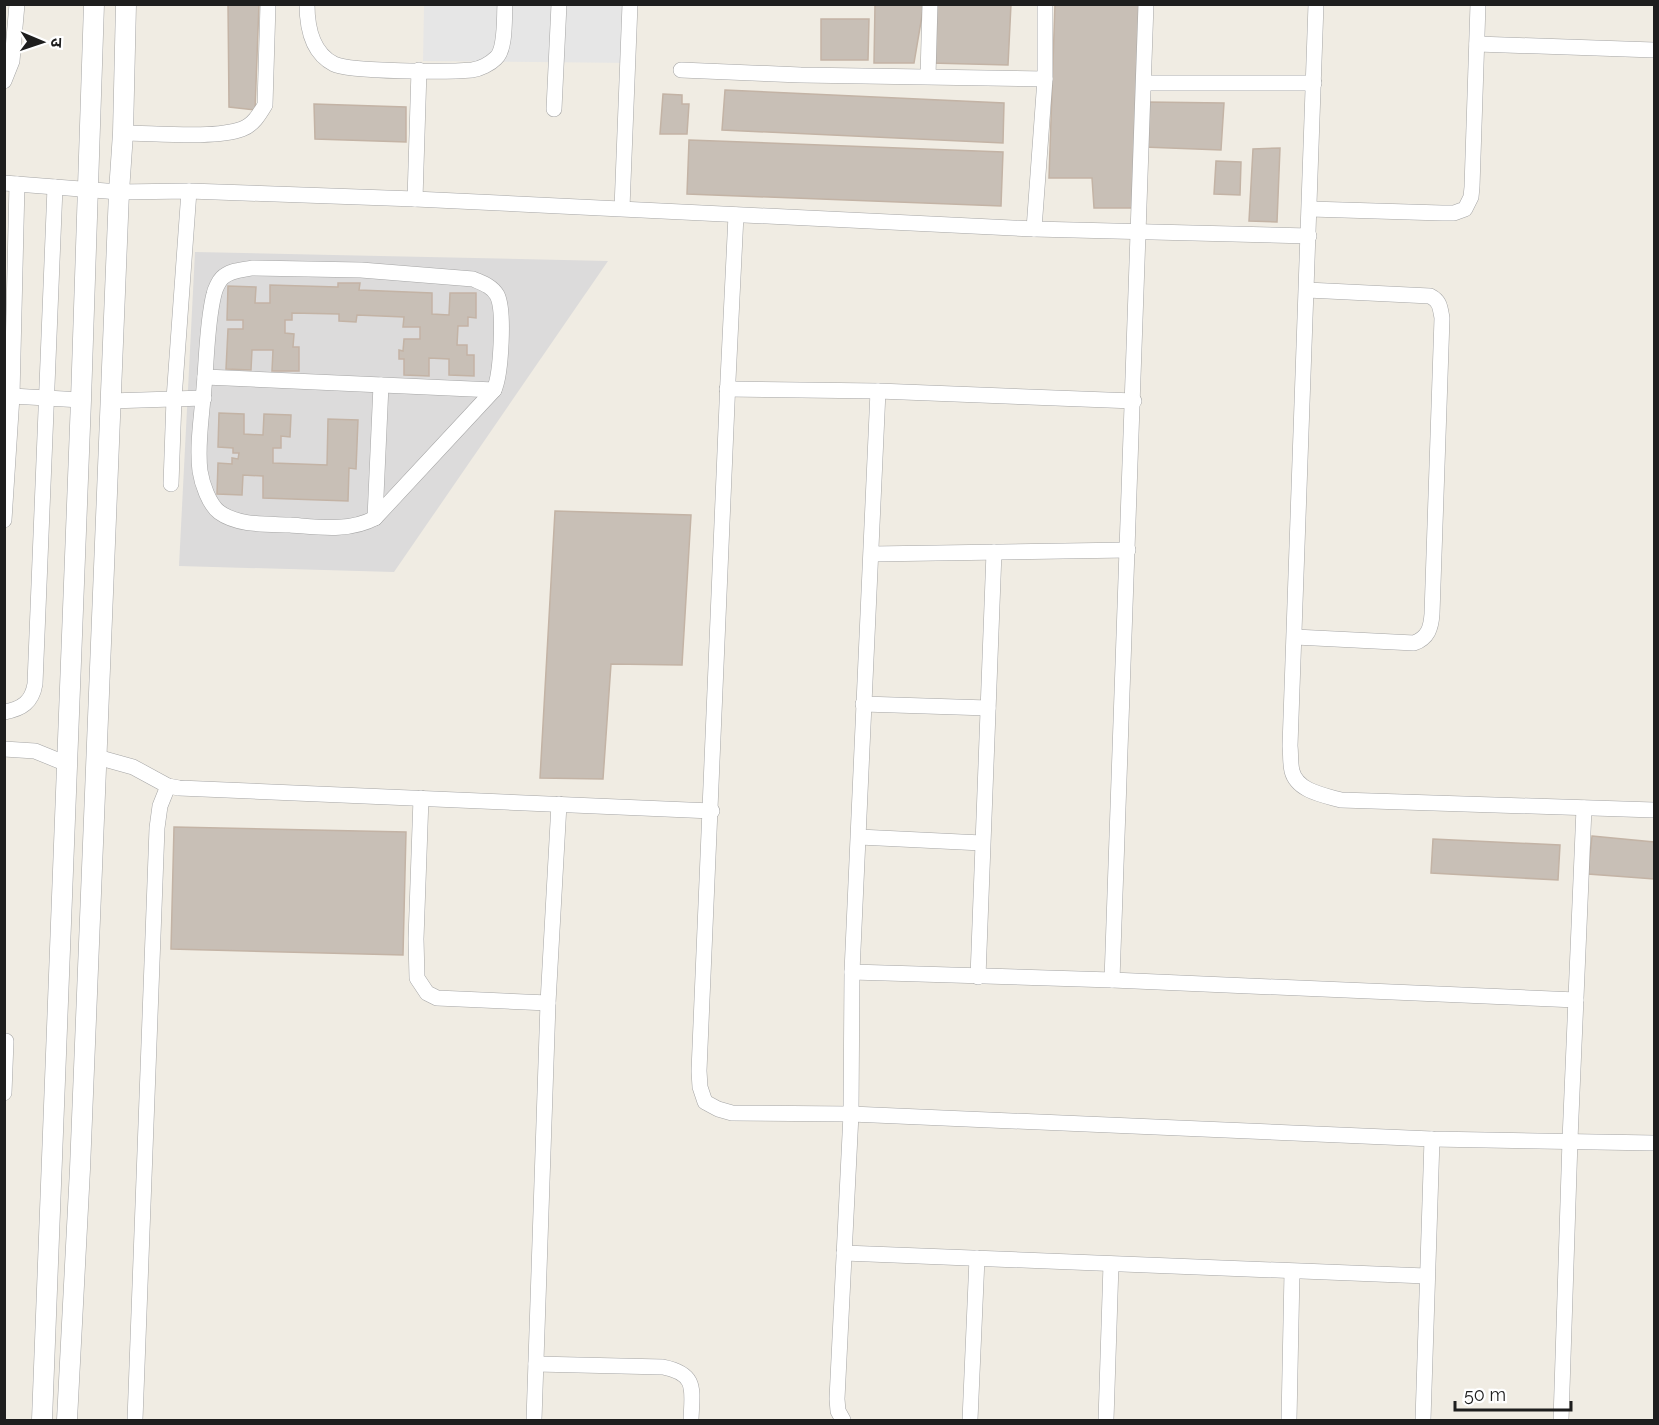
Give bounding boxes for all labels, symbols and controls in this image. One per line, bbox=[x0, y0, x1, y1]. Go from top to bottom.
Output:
north arrow bbox=[12, 12, 72, 72]
text: उ bbox=[47, 37, 66, 48]
scale bar bbox=[1455, 1374, 1570, 1412]
text: 50 m bbox=[1464, 1384, 1506, 1405]

